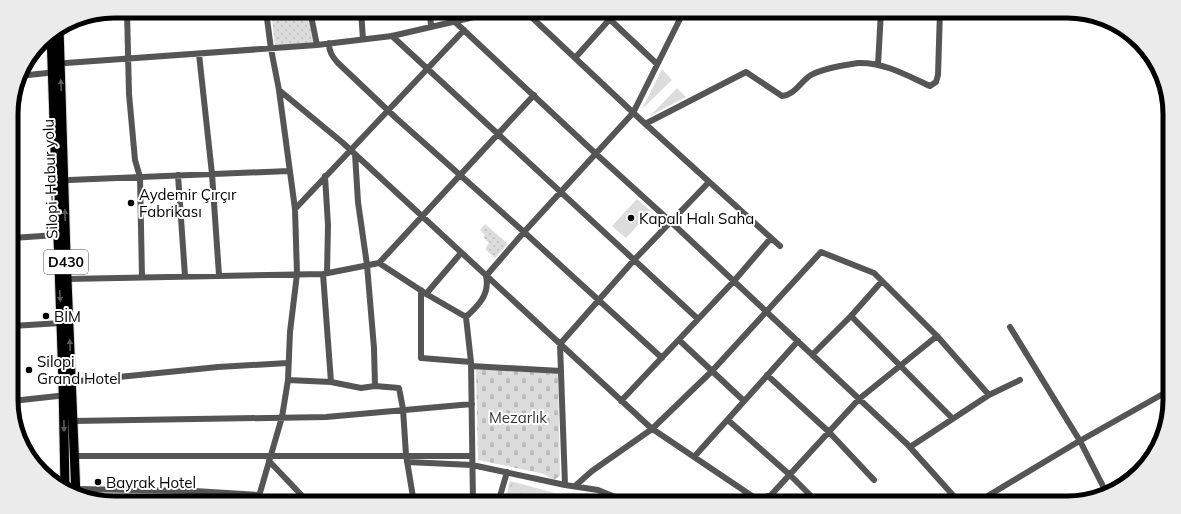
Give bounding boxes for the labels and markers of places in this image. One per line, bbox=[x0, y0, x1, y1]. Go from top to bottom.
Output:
place label: Aydemir Çırçır Fabrikası bbox=[139, 185, 237, 221]
marker: Aydemir Çırçır Fabrikası bbox=[126, 198, 136, 208]
place label: Kapalı Halı Saha bbox=[639, 209, 754, 228]
marker: Kapalı Halı Saha bbox=[626, 213, 636, 223]
place label: BİM bbox=[54, 307, 81, 326]
marker: BİM bbox=[41, 311, 51, 321]
place label: Silopi Grand Hotel bbox=[37, 352, 121, 388]
marker: Silopi Grand Hotel bbox=[24, 365, 34, 375]
place label: Bayrak Hotel bbox=[106, 473, 196, 492]
marker: Bayrak Hotel bbox=[93, 477, 103, 487]

